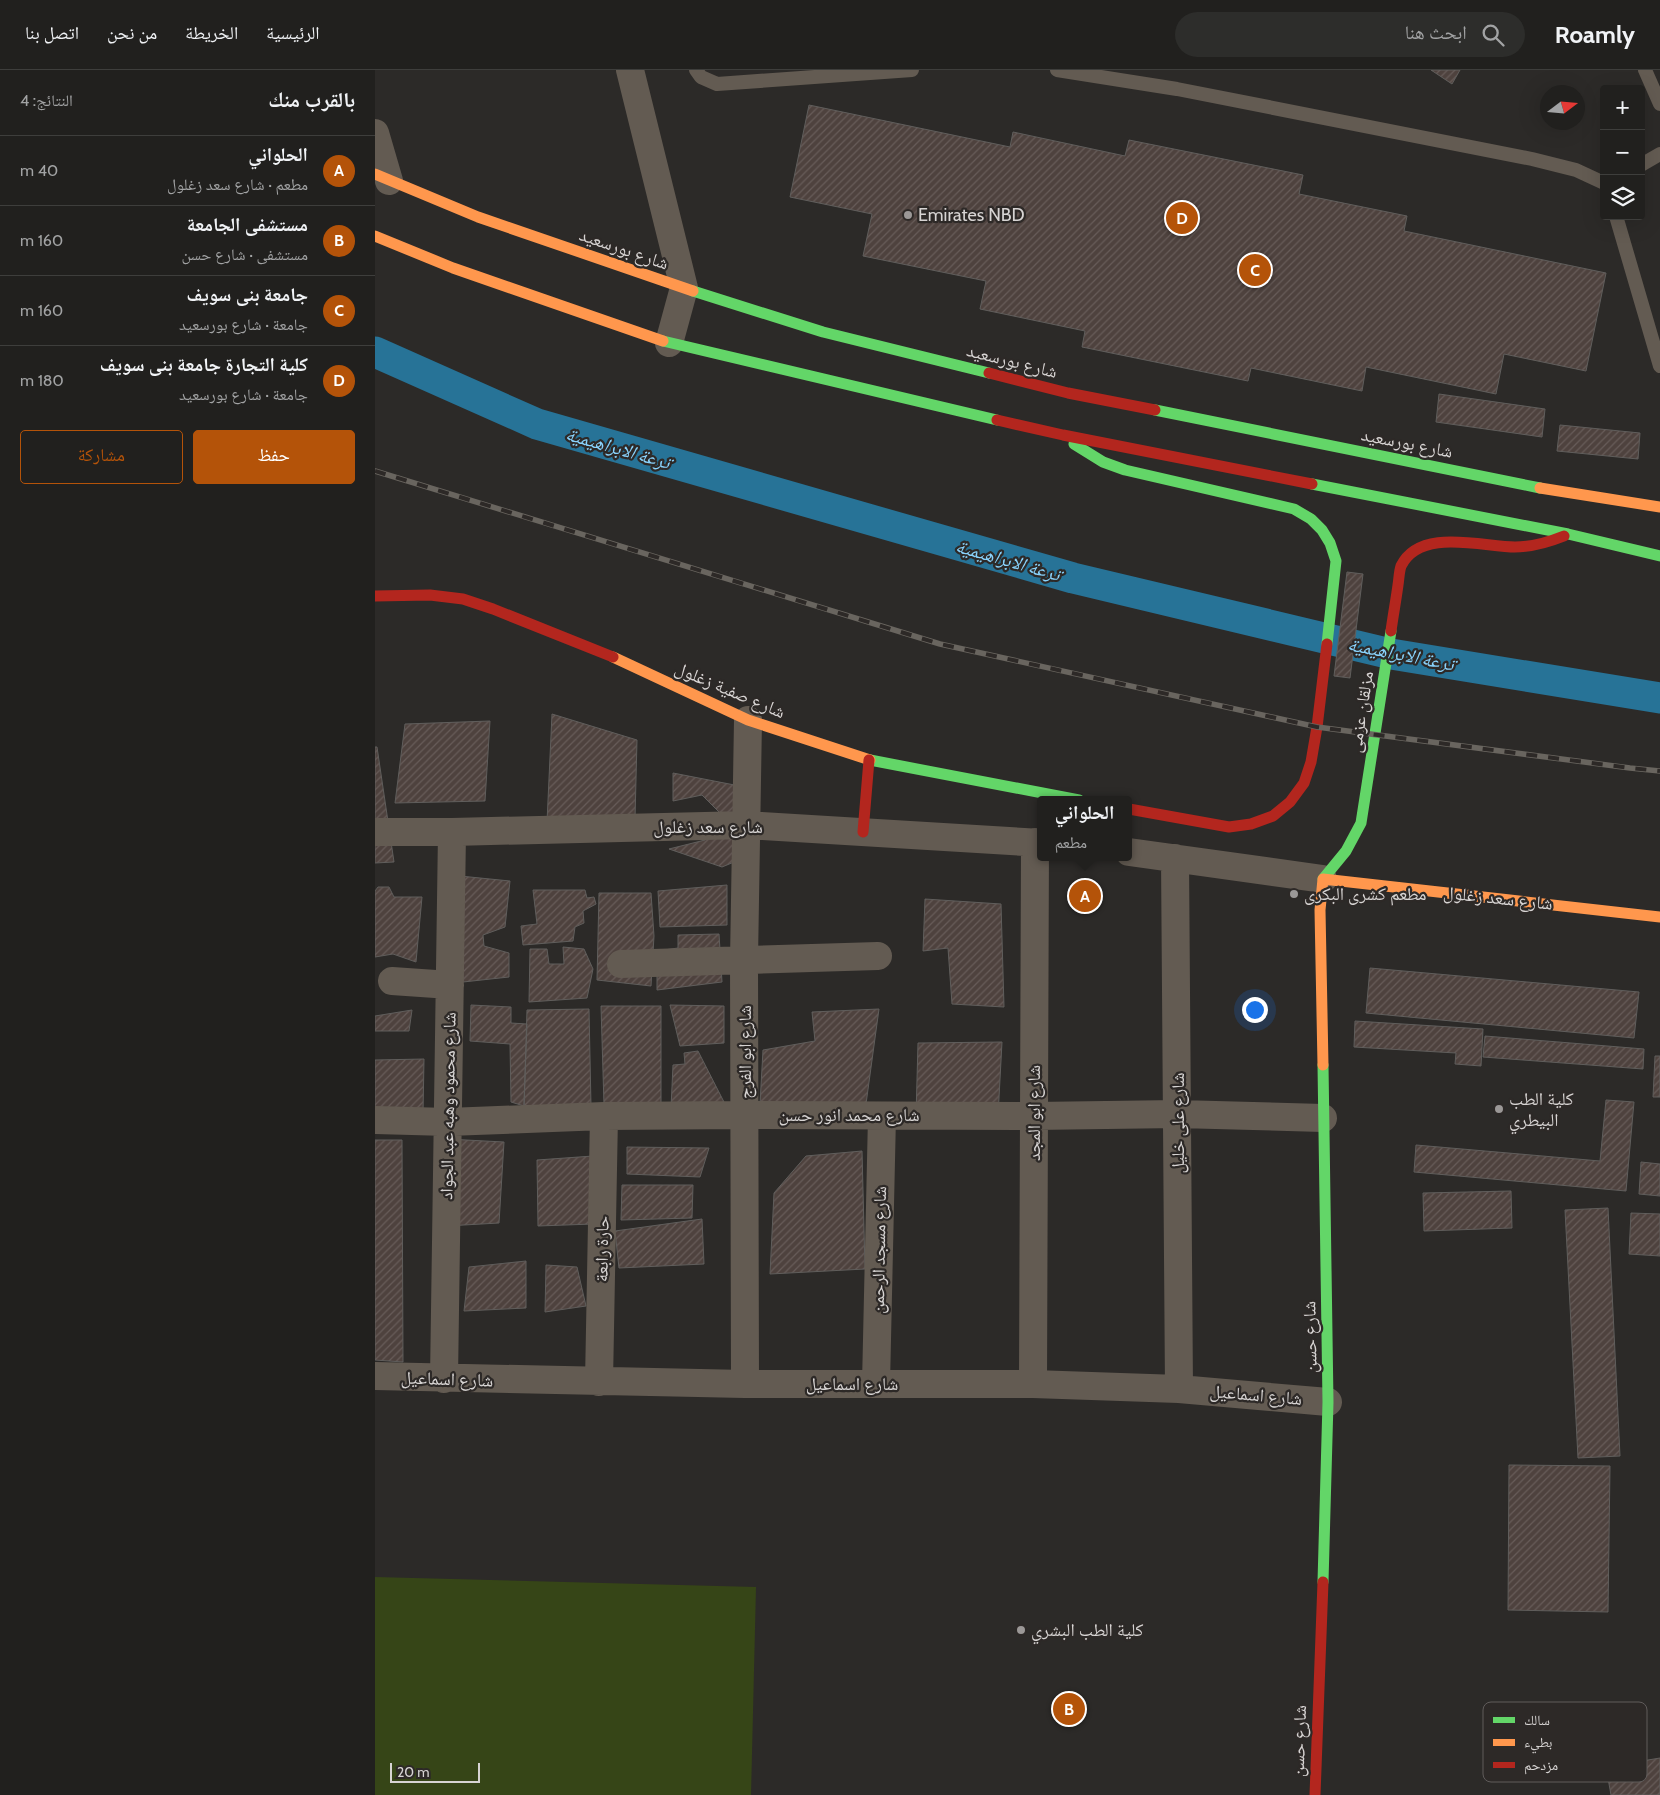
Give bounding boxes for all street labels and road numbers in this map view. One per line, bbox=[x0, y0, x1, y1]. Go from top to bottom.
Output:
street label: شارع بورسعيد bbox=[576, 223, 672, 275]
street label: شارع بورسعيد bbox=[964, 339, 1060, 383]
street label: شارع بورسعيد bbox=[1359, 423, 1455, 463]
street label: شارع صفية زغلول bbox=[672, 657, 788, 723]
street label: مزلقان عزمى bbox=[1344, 670, 1378, 754]
street label: شارع سعد زغلول bbox=[653, 816, 763, 838]
street label: شارع سعد زغلول bbox=[1442, 881, 1554, 915]
street label: شارع ابو الفرج bbox=[734, 1005, 757, 1099]
street label: شارع محمود وهبه عبد الجواد bbox=[435, 1012, 461, 1200]
street label: شارع ابو المجد bbox=[1023, 1065, 1045, 1161]
street label: شارع على خليل bbox=[1167, 1072, 1189, 1174]
street label: شارع محمد انور حسن bbox=[778, 1104, 920, 1126]
street label: شارع مسجد الرحمن bbox=[867, 1186, 891, 1314]
street label: حارة رابعة bbox=[590, 1216, 614, 1282]
street label: شارع حسن bbox=[1298, 1301, 1322, 1373]
street label: شارع اسماعيل bbox=[400, 1366, 494, 1392]
street label: شارع اسماعيل bbox=[806, 1373, 898, 1395]
street label: شارع اسماعيل bbox=[1209, 1380, 1303, 1410]
street label: شارع حسن bbox=[1287, 1705, 1311, 1777]

